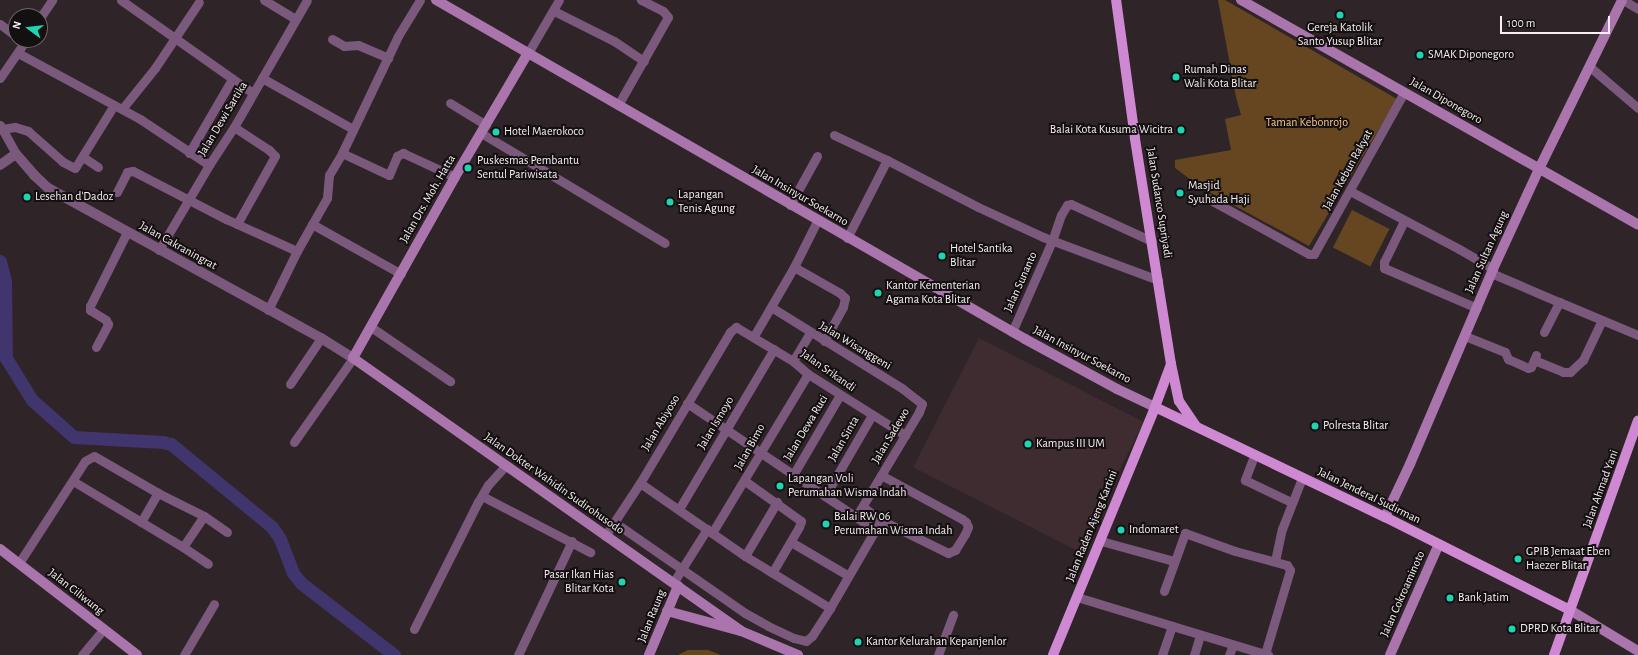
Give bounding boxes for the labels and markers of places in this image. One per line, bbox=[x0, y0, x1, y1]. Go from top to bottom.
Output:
marker: Gereja Katolik Santo Yusup Blitar bbox=[1335, 10, 1345, 20]
place label: Gereja Katolik Santo Yusup Blitar bbox=[1298, 21, 1382, 49]
place label: SMAK Diponegoro bbox=[1428, 48, 1514, 62]
marker: SMAK Diponegoro bbox=[1415, 50, 1425, 60]
place label: Rumah Dinas Wali Kota Blitar bbox=[1184, 63, 1256, 91]
marker: Rumah Dinas Wali Kota Blitar bbox=[1171, 72, 1181, 82]
place label: Balai Kota Kusuma Wicitra bbox=[1050, 123, 1173, 137]
place label: Hotel Maerokoco bbox=[504, 125, 584, 139]
marker: Balai Kota Kusuma Wicitra bbox=[1176, 125, 1186, 135]
marker: Hotel Maerokoco bbox=[491, 127, 501, 137]
place label: Puskesmas Pembantu Sentul Pariwisata bbox=[477, 154, 579, 182]
marker: Puskesmas Pembantu Sentul Pariwisata bbox=[462, 162, 474, 174]
place label: Masjid Syuhada Haji bbox=[1188, 179, 1250, 207]
place label: Lapangan Tenis Agung bbox=[678, 188, 735, 216]
marker: Masjid Syuhada Haji bbox=[1175, 188, 1185, 198]
place label: Lesehan d'Dadoz bbox=[35, 190, 114, 204]
marker: Lesehan d'Dadoz bbox=[22, 192, 32, 202]
marker: Lapangan Tenis Agung bbox=[665, 197, 675, 207]
place label: Hotel Santika Blitar bbox=[950, 242, 1013, 270]
marker: Hotel Santika Blitar bbox=[937, 251, 947, 261]
place label: Kantor Kementerian Agama Kota Blitar bbox=[886, 279, 980, 307]
marker: Kantor Kementerian Agama Kota Blitar bbox=[873, 288, 883, 298]
place label: Polresta Blitar bbox=[1323, 419, 1388, 433]
marker: Polresta Blitar bbox=[1310, 421, 1320, 431]
place label: Kampus III UM bbox=[1036, 437, 1105, 451]
marker: Kampus III UM bbox=[1023, 439, 1033, 449]
place label: Lapangan Voli Perumahan Wisma Indah bbox=[788, 472, 907, 500]
marker: Lapangan Voli Perumahan Wisma Indah bbox=[775, 481, 785, 491]
place label: Balai RW 06 Perumahan Wisma Indah bbox=[834, 510, 953, 538]
marker: Balai RW 06 Perumahan Wisma Indah bbox=[821, 519, 831, 529]
place label: Indomaret bbox=[1129, 523, 1179, 537]
marker: Indomaret bbox=[1116, 525, 1126, 535]
place label: GPIB Jemaat Eben Haezer Blitar bbox=[1526, 545, 1610, 573]
marker: GPIB Jemaat Eben Haezer Blitar bbox=[1513, 554, 1523, 564]
place label: Pasar Ikan Hias Blitar Kota bbox=[544, 568, 614, 596]
marker: Pasar Ikan Hias Blitar Kota bbox=[617, 577, 627, 587]
place label: Bank Jatim bbox=[1458, 591, 1509, 605]
marker: Bank Jatim bbox=[1445, 593, 1455, 603]
place label: DPRD Kota Blitar bbox=[1520, 622, 1599, 636]
marker: DPRD Kota Blitar bbox=[1507, 624, 1517, 634]
place label: Kantor Kelurahan Kepanjenlor bbox=[866, 635, 1006, 649]
marker: Kantor Kelurahan Kepanjenlor bbox=[853, 637, 863, 647]

